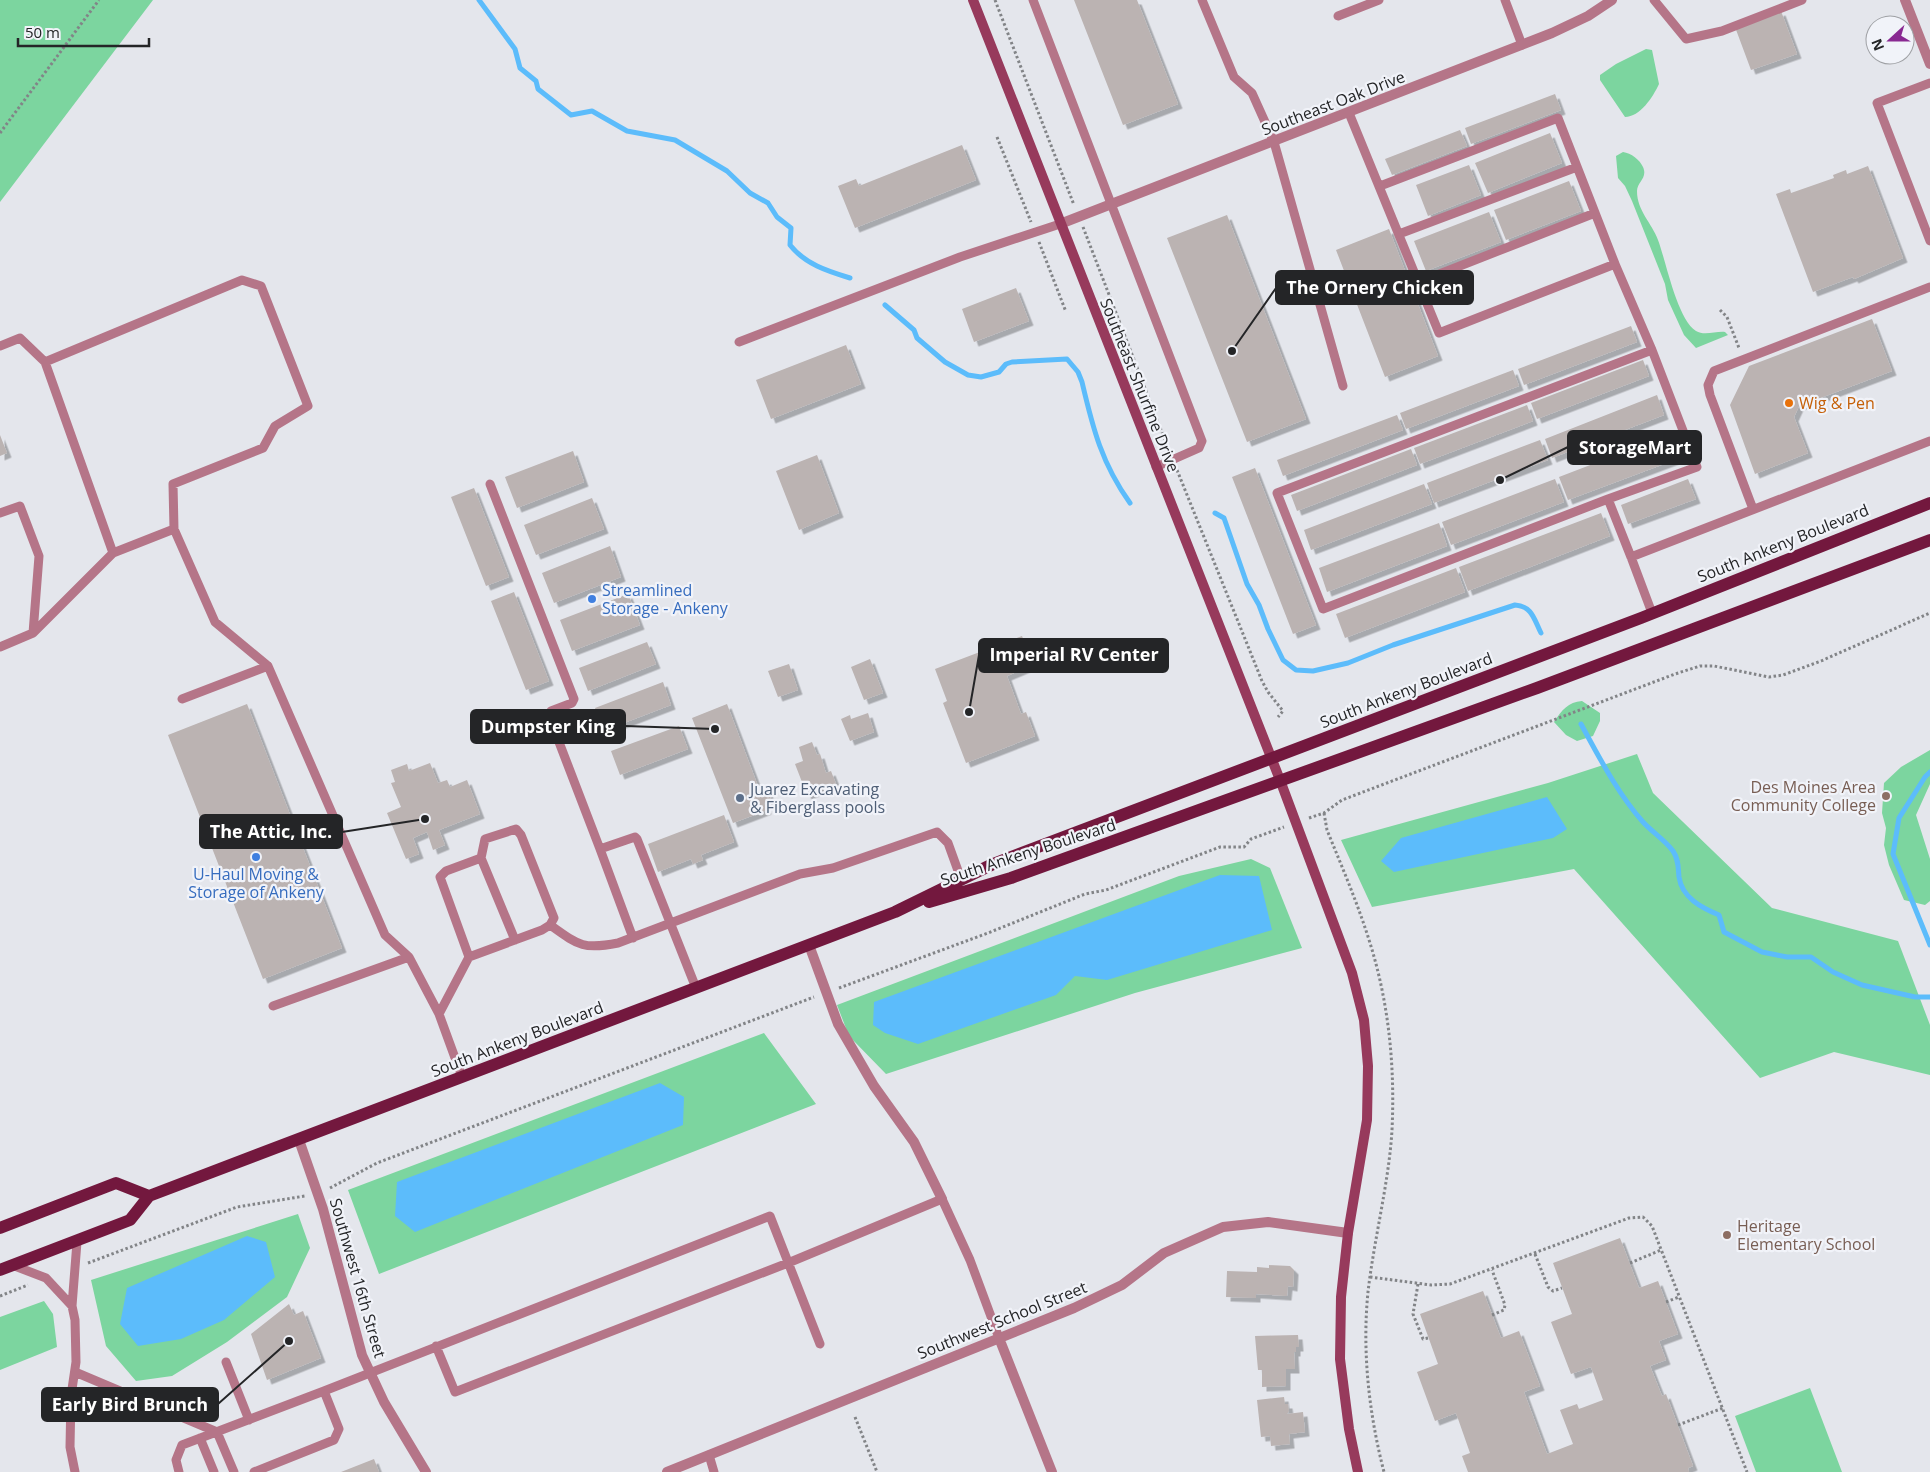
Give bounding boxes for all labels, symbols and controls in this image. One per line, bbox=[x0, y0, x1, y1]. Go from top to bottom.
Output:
scale bar bbox=[18, 15, 149, 47]
north arrow bbox=[1865, 15, 1915, 65]
text: 50 m bbox=[25, 22, 60, 42]
text: N bbox=[1866, 36, 1888, 54]
street label: Southeast Oak Drive bbox=[1258, 65, 1408, 141]
callout: The Ornery Chicken bbox=[1276, 271, 1473, 304]
text: The Ornery Chicken bbox=[1286, 275, 1464, 299]
street label: Southeast Shurfine Drive bbox=[1095, 295, 1185, 475]
place label: Wig & Pen bbox=[1799, 392, 1875, 414]
marker: Wig & Pen bbox=[1783, 397, 1795, 409]
callout: StorageMart bbox=[1568, 431, 1701, 464]
text: StorageMart bbox=[1579, 435, 1691, 459]
street label: South Ankeny Boulevard bbox=[1694, 498, 1872, 588]
place label: Streamlined Storage - Ankeny bbox=[602, 579, 729, 619]
marker: Streamlined Storage - Ankeny bbox=[586, 593, 598, 605]
callout: Imperial RV Center bbox=[979, 639, 1168, 672]
text: Imperial RV Center bbox=[989, 642, 1159, 666]
street label: South Ankeny Boulevard bbox=[1317, 647, 1495, 733]
callout: Dumpster King bbox=[471, 710, 625, 743]
text: Dumpster King bbox=[481, 714, 615, 738]
place label: Des Moines Area Community College bbox=[1731, 776, 1876, 816]
place label: Juarez Excavating & Fiberglass pools bbox=[748, 778, 885, 818]
marker: Des Moines Area Community College bbox=[1880, 790, 1892, 802]
marker: Juarez Excavating & Fiberglass pools bbox=[734, 792, 746, 804]
street label: South Ankeny Boulevard bbox=[937, 813, 1119, 891]
callout: The Attic, Inc. bbox=[200, 815, 342, 848]
text: The Attic, Inc. bbox=[210, 819, 332, 843]
marker: U-Haul Moving & Storage of Ankeny bbox=[250, 851, 262, 863]
place label: U-Haul Moving & Storage of Ankeny bbox=[188, 863, 325, 903]
street label: South Ankeny Boulevard bbox=[428, 996, 606, 1082]
street label: Southwest 16th Street bbox=[325, 1196, 391, 1361]
place label: Heritage Elementary School bbox=[1737, 1215, 1875, 1255]
marker: Heritage Elementary School bbox=[1721, 1229, 1733, 1241]
street label: Southwest School Street bbox=[914, 1276, 1090, 1364]
callout: Early Bird Brunch bbox=[42, 1388, 218, 1421]
text: Early Bird Brunch bbox=[52, 1392, 208, 1416]

